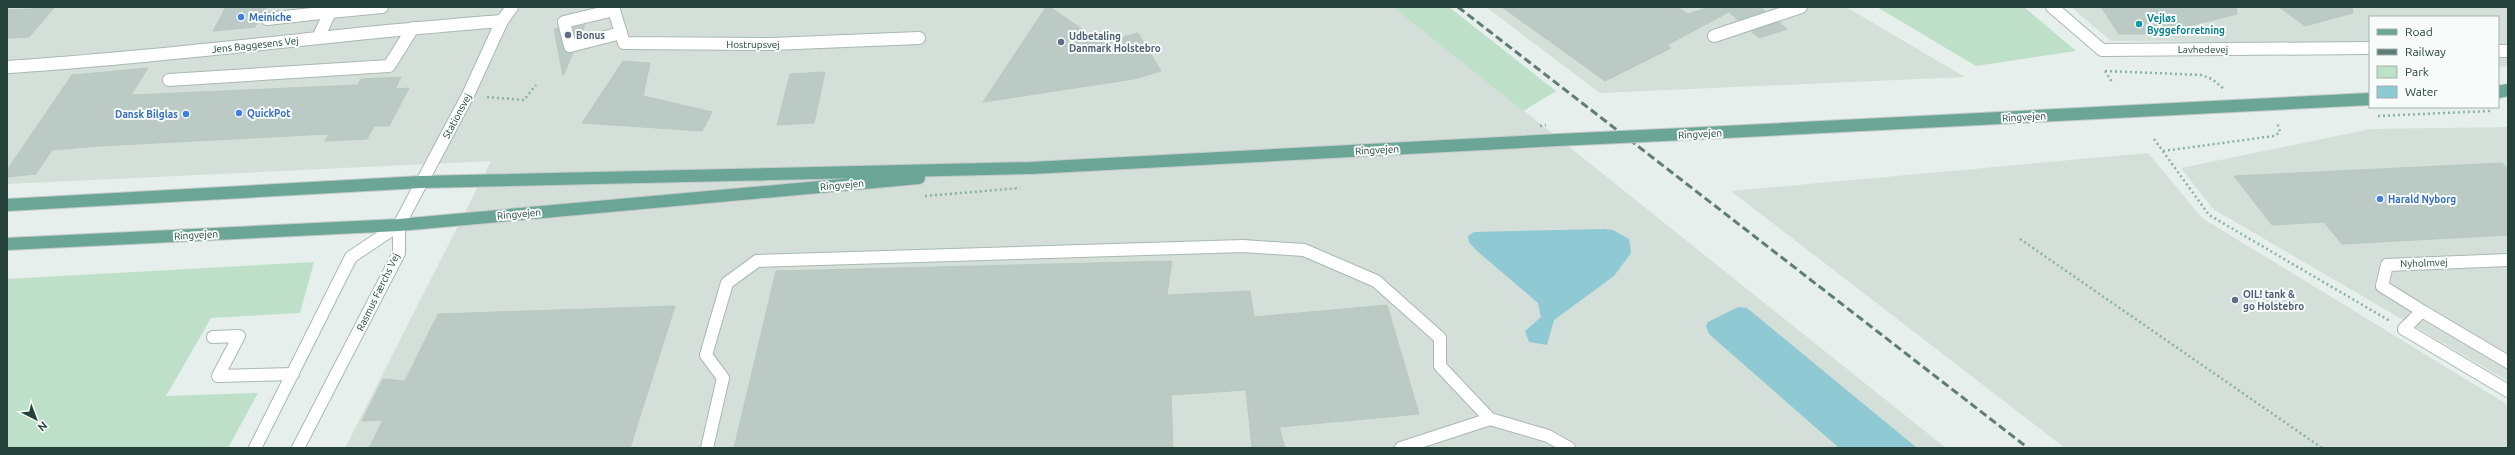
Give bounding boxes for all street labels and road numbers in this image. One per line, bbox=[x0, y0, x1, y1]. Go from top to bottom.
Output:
street label: Jens Baggesens Vej bbox=[211, 35, 299, 55]
street label: Hostrupsvej bbox=[726, 39, 780, 50]
street label: Lavhedevej bbox=[2178, 44, 2228, 55]
street label: Stationsvej bbox=[441, 92, 473, 140]
street label: Ringvejen bbox=[2002, 110, 2046, 124]
street label: Ringvejen bbox=[1678, 127, 1722, 141]
street label: Ringvejen bbox=[1355, 143, 1399, 157]
street label: Ringvejen bbox=[820, 178, 864, 192]
street label: Ringvejen bbox=[497, 207, 541, 221]
street label: Ringvejen bbox=[174, 228, 218, 242]
street label: Rasmus Færchs Vej bbox=[354, 251, 402, 333]
street label: Nyholmvej bbox=[2400, 257, 2448, 269]

